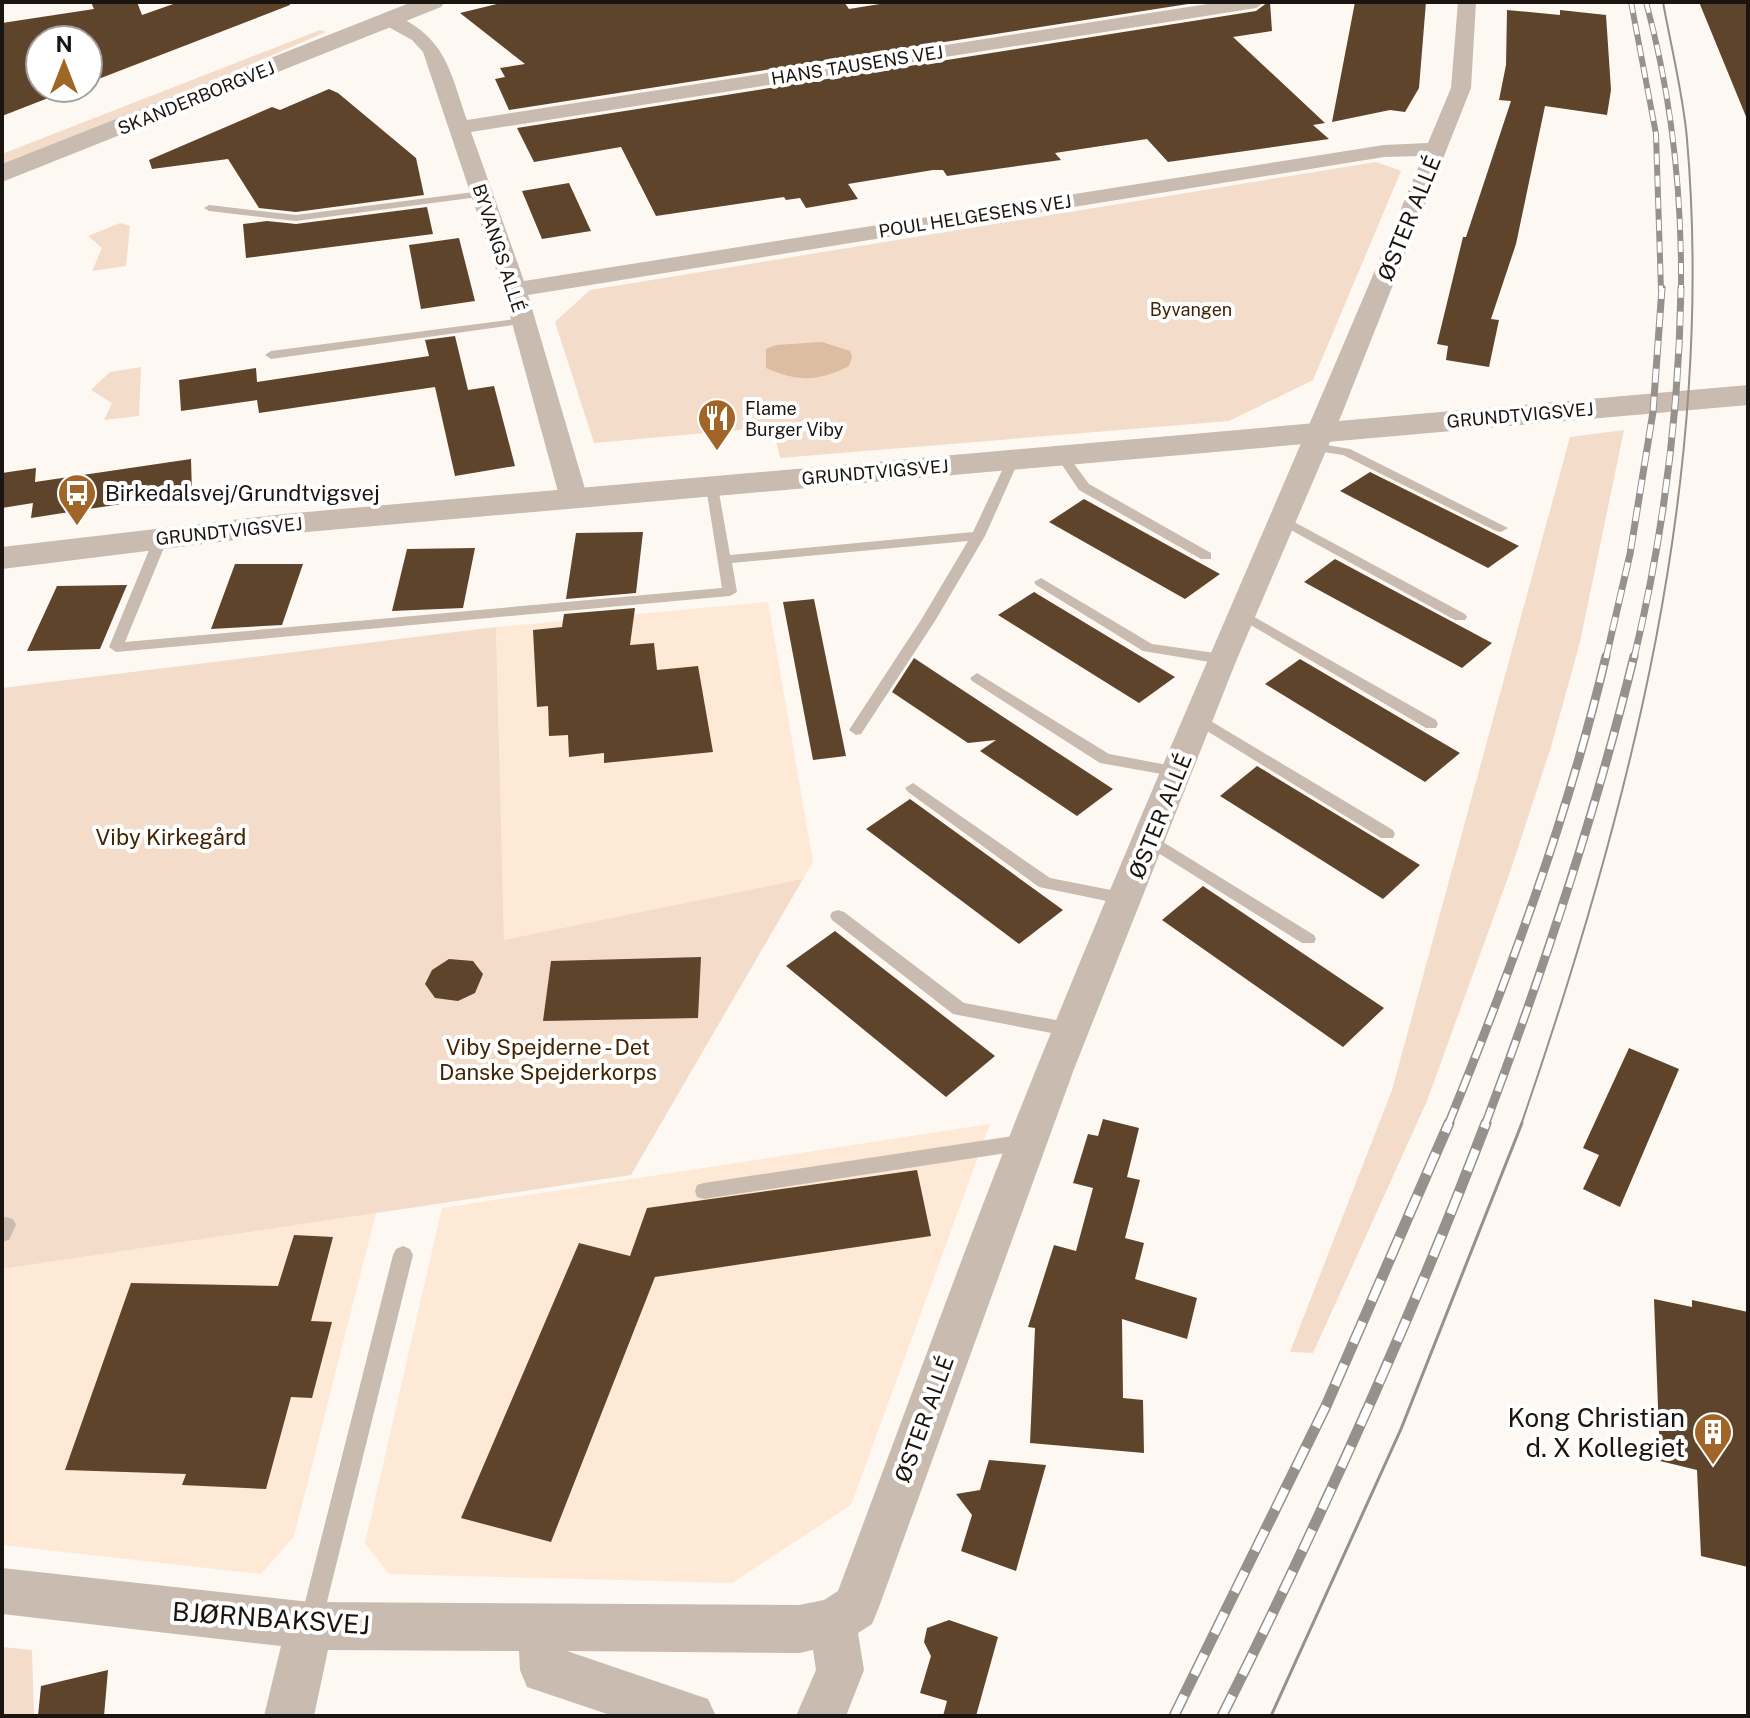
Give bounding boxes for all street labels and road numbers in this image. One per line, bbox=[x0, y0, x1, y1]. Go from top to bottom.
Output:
street label: HANS TAUSENS VEJ bbox=[769, 41, 945, 89]
street label: SKANDERBORGVEJ bbox=[115, 57, 277, 139]
street label: ØSTER ALLÉ bbox=[1372, 152, 1446, 284]
street label: BYVANGS ALLÉ bbox=[468, 181, 531, 315]
street label: POUL HELGESENS VEJ bbox=[877, 190, 1073, 242]
street label: GRUNDTVIGSVEJ bbox=[1446, 398, 1594, 432]
street label: GRUNDTVIGSVEJ bbox=[801, 455, 949, 489]
street label: GRUNDTVIGSVEJ bbox=[155, 513, 303, 549]
street label: ØSTER ALLÉ bbox=[1123, 750, 1197, 882]
street label: ØSTER ALLÉ bbox=[889, 1352, 959, 1486]
street label: BJØRNBAKSVEJ bbox=[171, 1596, 371, 1640]

